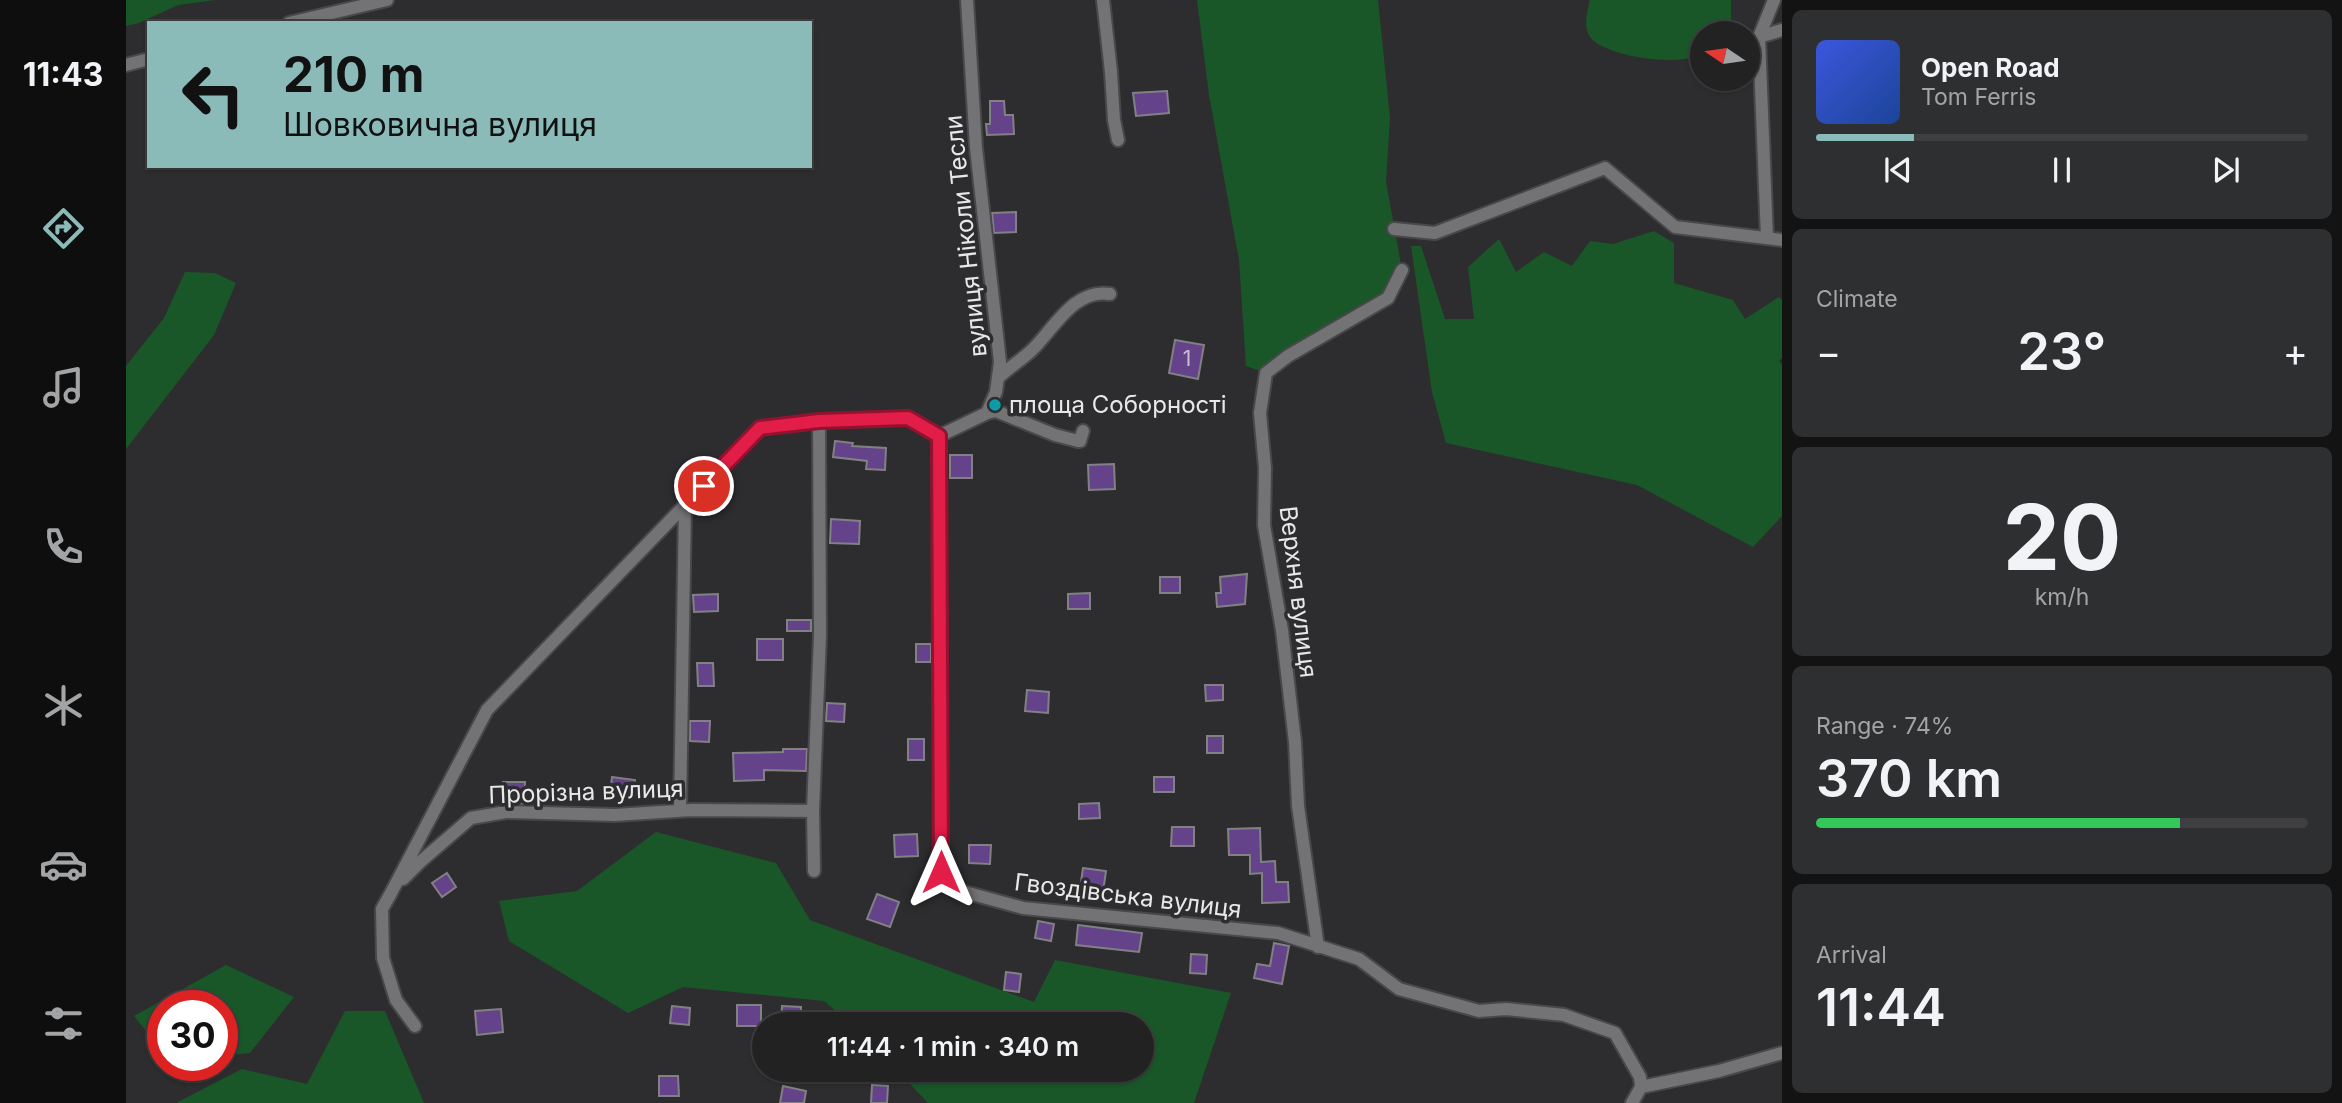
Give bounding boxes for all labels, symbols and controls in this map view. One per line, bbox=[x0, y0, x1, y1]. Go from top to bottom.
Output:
north arrow bbox=[1690, 21, 1760, 91]
map controls bbox=[1690, 21, 1760, 91]
text: 210 m bbox=[283, 45, 424, 104]
icon: left bbox=[168, 49, 259, 140]
text: Open Road bbox=[1921, 52, 2060, 83]
text: 11:43 bbox=[23, 55, 103, 94]
text: Tom Ferris bbox=[1921, 83, 2036, 111]
text: Шовковична вулиця bbox=[283, 105, 597, 144]
street label: вулиця Ніколи Тесли bbox=[938, 114, 993, 358]
icon: previous bbox=[1879, 151, 1917, 189]
icon: pause bbox=[2043, 151, 2081, 189]
icon: next bbox=[2207, 151, 2245, 189]
icon: directions bbox=[39, 204, 88, 253]
text: Climate bbox=[1816, 285, 1898, 313]
text: 23° bbox=[2018, 320, 2106, 383]
text: − bbox=[1816, 329, 1841, 375]
text: + bbox=[2283, 329, 2308, 375]
house number: 1 bbox=[1183, 346, 1191, 371]
icon: music bbox=[39, 363, 88, 412]
place label: площа Соборності bbox=[1009, 390, 1227, 419]
marker: площа Соборності bbox=[987, 397, 1003, 413]
pin bbox=[674, 456, 734, 516]
icon: arrive bbox=[685, 467, 723, 505]
text: 20 bbox=[2003, 482, 2121, 592]
street label: Верхня вулиця bbox=[1274, 504, 1323, 679]
icon: phone bbox=[39, 522, 88, 571]
text: km/h bbox=[2035, 583, 2089, 611]
icon: climate bbox=[39, 681, 88, 730]
text: Range · 74% bbox=[1816, 712, 1953, 740]
text: 370 km bbox=[1816, 747, 2002, 810]
street label: Прорізна вулиця bbox=[488, 774, 684, 809]
position arrow bbox=[904, 835, 978, 909]
icon: car bbox=[39, 840, 88, 889]
street label: Гвоздівська вулиця bbox=[1013, 867, 1243, 924]
text: Arrival bbox=[1816, 941, 1887, 969]
text: 11:44 bbox=[1816, 976, 1946, 1039]
speed limit sign: 30 bbox=[147, 990, 238, 1081]
icon: filters bbox=[39, 999, 88, 1048]
text: 11:44 · 1 min · 340 m bbox=[827, 1031, 1079, 1062]

